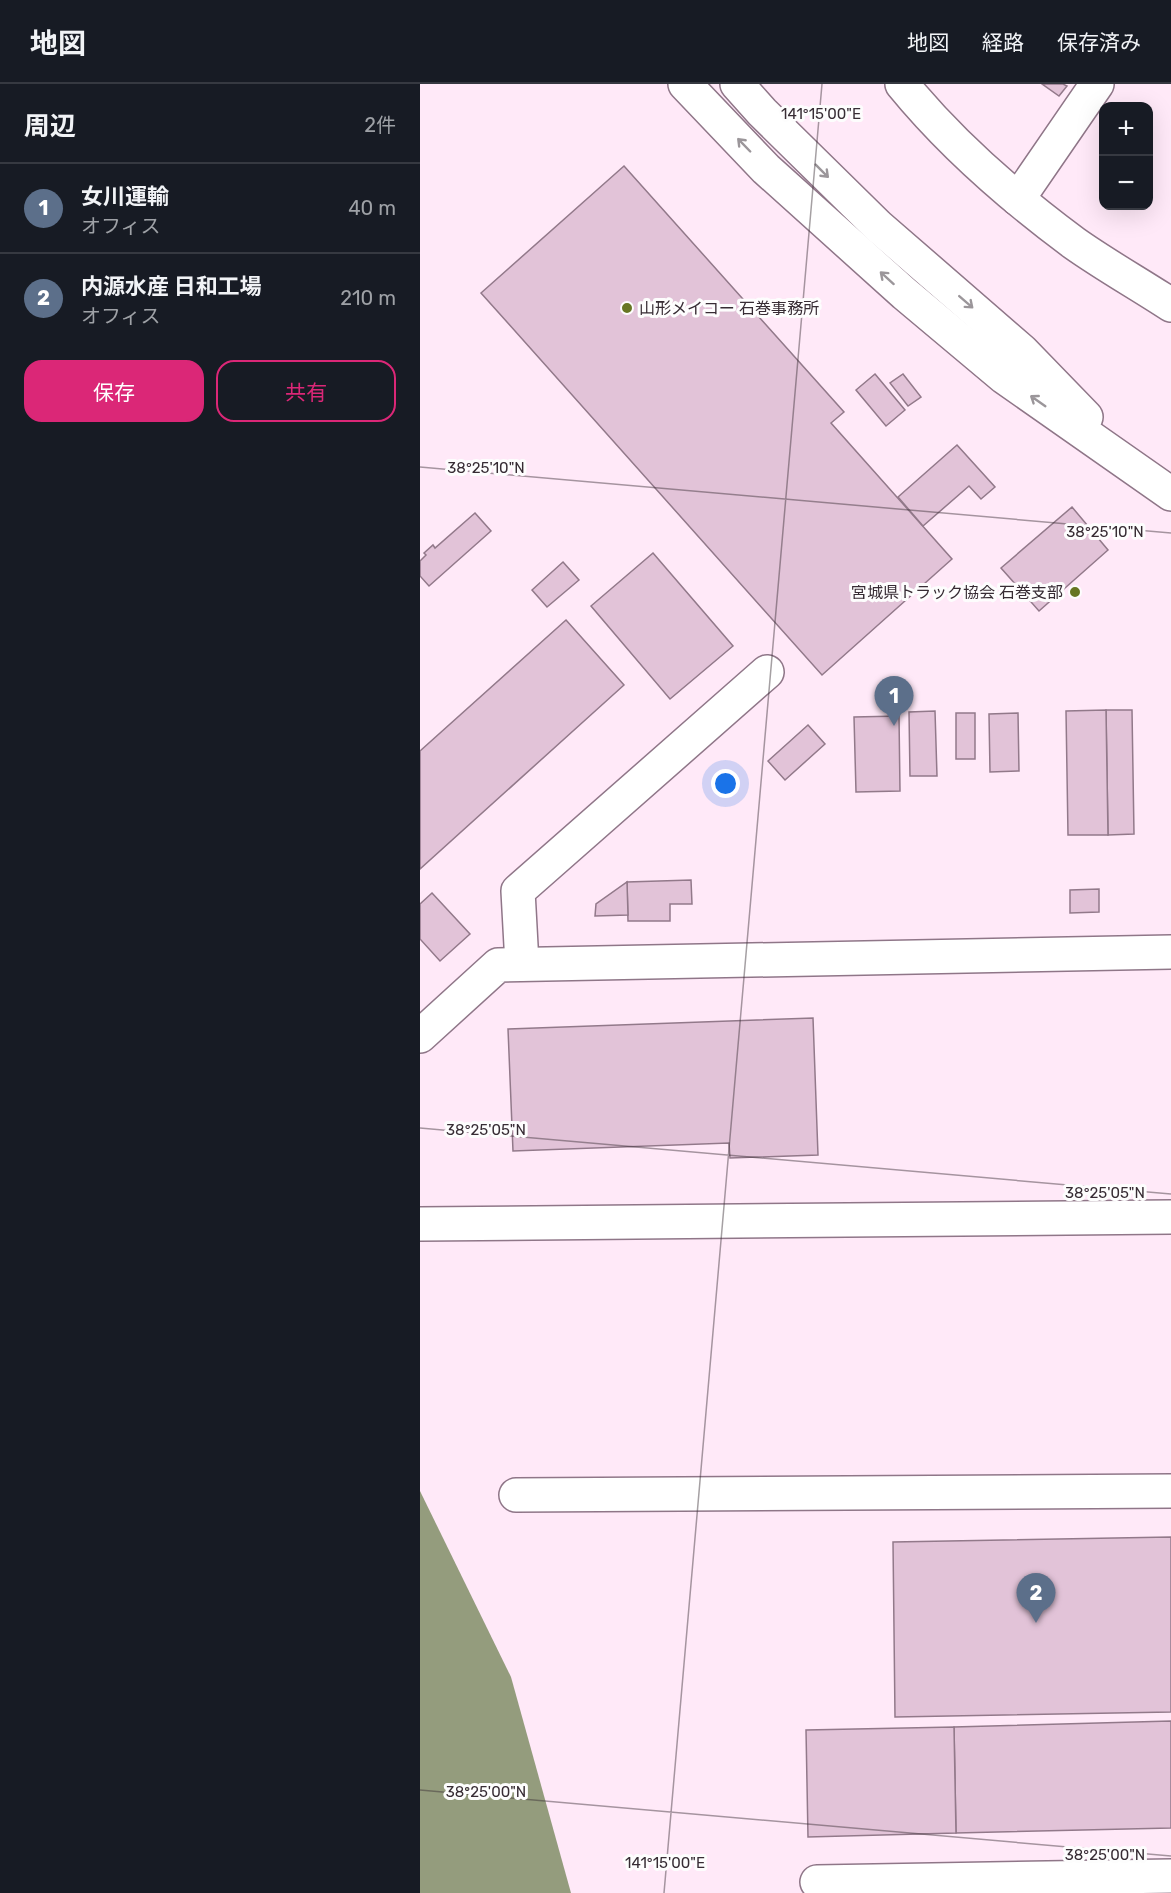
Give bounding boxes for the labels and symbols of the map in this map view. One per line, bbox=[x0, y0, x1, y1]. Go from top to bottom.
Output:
text: 141°15'00"E bbox=[781, 105, 861, 123]
one-way arrow bbox=[737, 138, 751, 153]
one-way arrow bbox=[814, 163, 829, 178]
one-way arrow bbox=[880, 271, 895, 285]
one-way arrow bbox=[958, 295, 973, 309]
place label: 山形メイコー 石巻事務所 bbox=[639, 299, 819, 318]
marker: 山形メイコー 石巻事務所 bbox=[620, 301, 634, 315]
one-way arrow bbox=[1030, 395, 1046, 407]
text: 38°25'10"N bbox=[447, 459, 525, 477]
text: 38°25'10"N bbox=[1066, 523, 1144, 541]
place label: 宮城県トラック協会 石巻支部 bbox=[851, 583, 1063, 602]
marker: 宮城県トラック協会 石巻支部 bbox=[1068, 585, 1082, 599]
pin: 1 bbox=[874, 676, 914, 726]
your location bbox=[711, 769, 740, 798]
text: 38°25'05"N bbox=[446, 1121, 526, 1139]
text: 38°25'05"N bbox=[1065, 1184, 1145, 1202]
pin: 2 bbox=[1016, 1574, 1056, 1623]
text: 38°25'00"N bbox=[446, 1783, 526, 1801]
text: 38°25'00"N bbox=[1065, 1846, 1145, 1864]
text: 141°15'00"E bbox=[625, 1854, 705, 1872]

